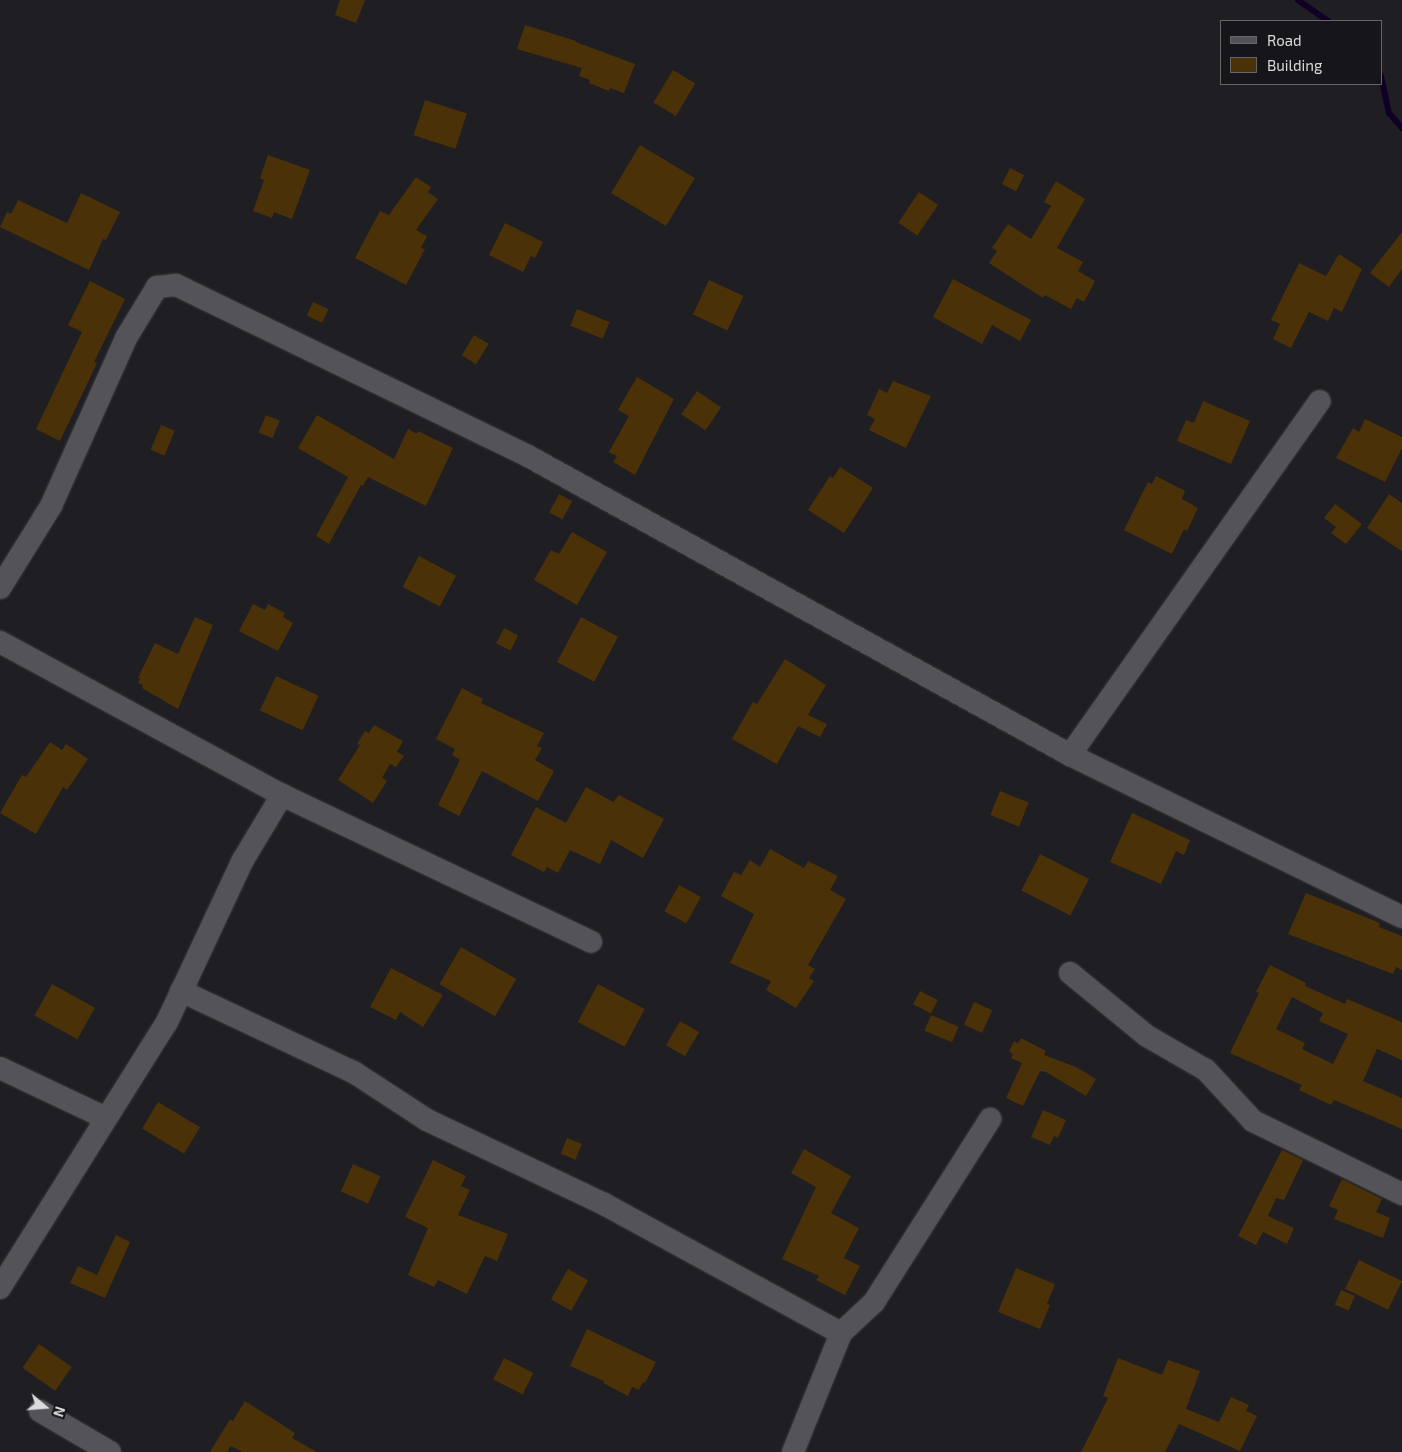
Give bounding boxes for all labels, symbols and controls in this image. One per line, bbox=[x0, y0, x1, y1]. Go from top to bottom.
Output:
legend bbox=[1220, 20, 1382, 85]
text: Road bbox=[1267, 31, 1302, 49]
text: Building bbox=[1267, 56, 1322, 74]
north arrow bbox=[20, 1382, 70, 1432]
text: N bbox=[50, 1404, 69, 1419]

